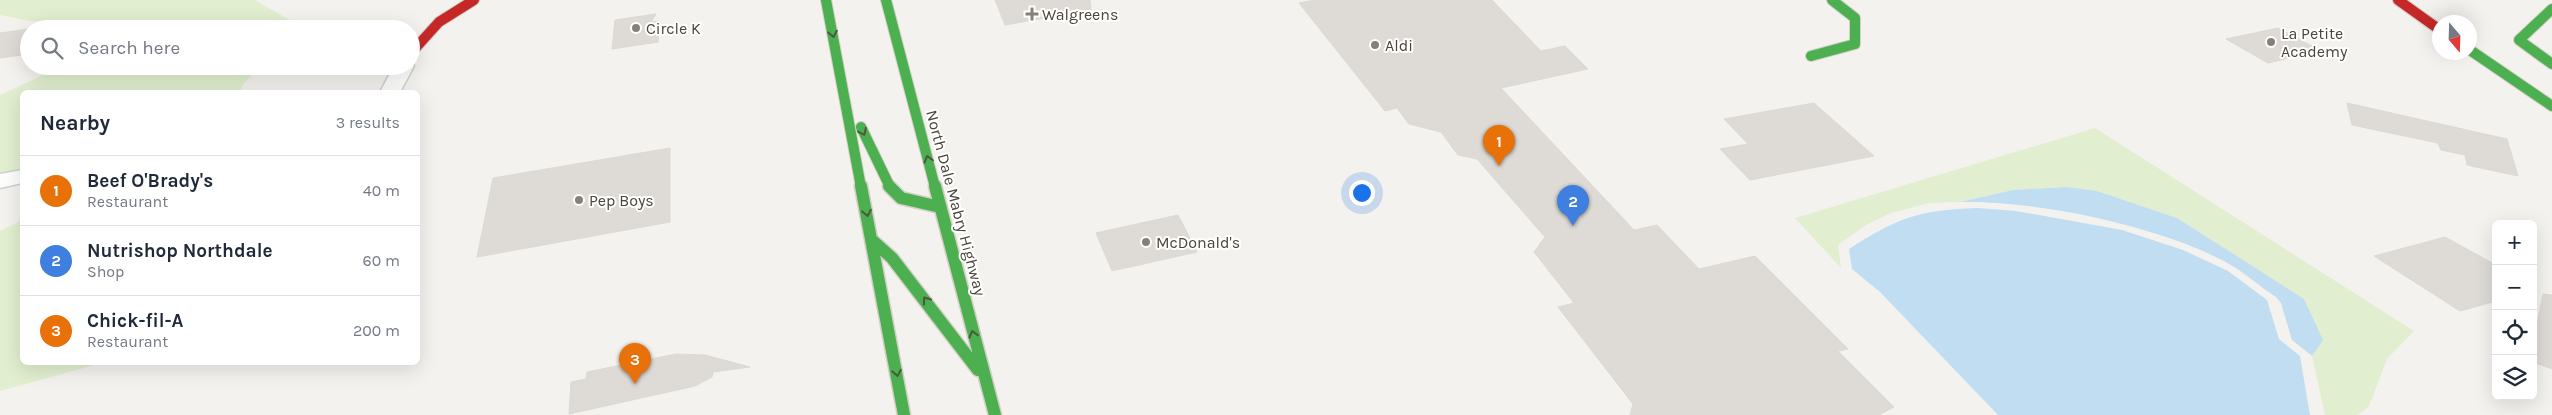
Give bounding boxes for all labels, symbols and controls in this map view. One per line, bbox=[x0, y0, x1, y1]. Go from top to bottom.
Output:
place label: Walgreens bbox=[1042, 5, 1118, 24]
marker: Walgreens bbox=[1026, 8, 1038, 20]
north arrow bbox=[2432, 15, 2477, 60]
place label: Circle K bbox=[646, 19, 701, 38]
search box bbox=[20, 20, 420, 75]
marker: Circle K bbox=[630, 22, 642, 34]
place label: La Petite Academy bbox=[2281, 24, 2348, 61]
one-way arrow bbox=[827, 30, 837, 39]
icon: search bbox=[38, 34, 66, 62]
place label: Aldi bbox=[1385, 36, 1413, 55]
marker: La Petite Academy bbox=[2265, 36, 2277, 48]
text: Search here bbox=[78, 37, 180, 59]
marker: Aldi bbox=[1369, 39, 1381, 51]
street label: North Dale Mabry Highway bbox=[922, 108, 990, 299]
text: Nearby bbox=[40, 111, 110, 135]
text: 3 results bbox=[336, 113, 400, 132]
pin: 1 bbox=[1483, 125, 1515, 166]
one-way arrow bbox=[857, 127, 867, 136]
one-way arrow bbox=[923, 156, 933, 164]
text: Beef O'Brady's bbox=[87, 170, 213, 192]
your location bbox=[1349, 180, 1375, 206]
text: 1 bbox=[53, 181, 59, 200]
text: 40 m bbox=[363, 181, 400, 200]
pin: 2 bbox=[1557, 185, 1589, 226]
place label: Pep Boys bbox=[589, 191, 654, 210]
text: Restaurant bbox=[87, 192, 168, 211]
marker: Pep Boys bbox=[573, 194, 585, 206]
one-way arrow bbox=[862, 209, 872, 218]
map controls bbox=[2492, 220, 2537, 400]
button: + bbox=[2492, 220, 2537, 265]
place label: McDonald's bbox=[1156, 233, 1240, 252]
marker: McDonald's bbox=[1140, 236, 1152, 248]
text: Nutrishop Northdale bbox=[87, 240, 273, 262]
text: 2 bbox=[51, 251, 61, 270]
text: 60 m bbox=[363, 251, 400, 270]
text: Shop bbox=[87, 262, 124, 281]
button: − bbox=[2492, 265, 2537, 310]
one-way arrow bbox=[923, 296, 932, 306]
text: Chick-fil-A bbox=[87, 310, 184, 332]
button: locate bbox=[2492, 310, 2537, 355]
text: 3 bbox=[51, 321, 61, 340]
text: 200 m bbox=[353, 321, 400, 340]
one-way arrow bbox=[969, 330, 979, 339]
text: Restaurant bbox=[87, 332, 168, 351]
pin: 3 bbox=[619, 343, 651, 384]
button: layers bbox=[2492, 355, 2537, 400]
one-way arrow bbox=[891, 369, 901, 378]

